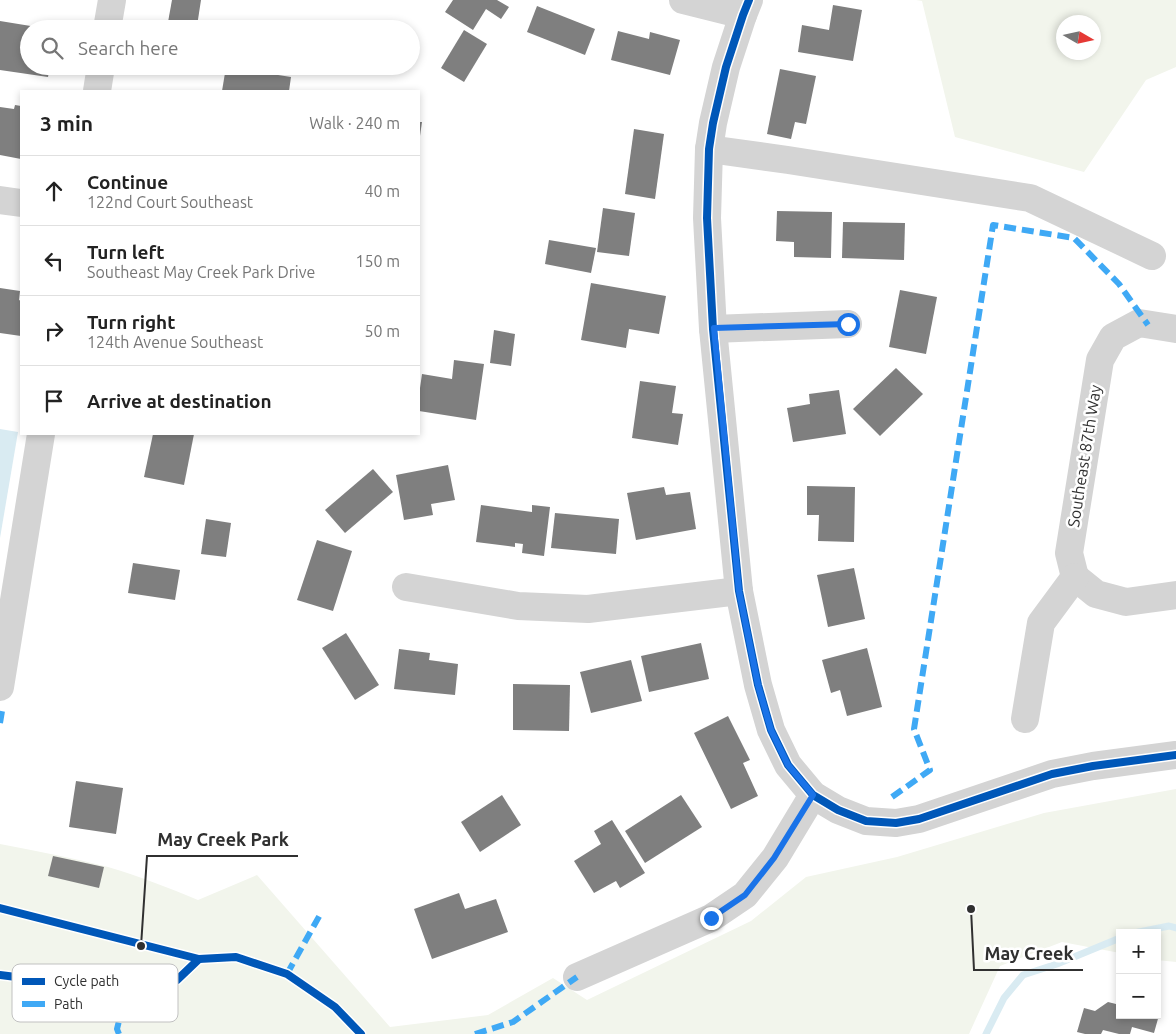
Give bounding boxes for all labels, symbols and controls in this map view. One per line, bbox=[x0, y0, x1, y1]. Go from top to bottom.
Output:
north arrow bbox=[1056, 15, 1101, 60]
search box bbox=[20, 20, 420, 75]
icon: search bbox=[38, 34, 66, 62]
text: Search here bbox=[78, 37, 178, 59]
text: 3 min bbox=[40, 111, 93, 135]
text: Walk · 240 m bbox=[309, 114, 400, 132]
text: Continue bbox=[87, 171, 168, 193]
icon: ahead bbox=[40, 177, 68, 205]
text: 40 m bbox=[364, 182, 400, 200]
text: 122nd Court Southeast bbox=[87, 193, 253, 211]
text: Turn left bbox=[87, 241, 165, 263]
icon: left bbox=[40, 247, 68, 275]
text: 150 m bbox=[355, 252, 400, 270]
text: Southeast May Creek Park Drive bbox=[87, 263, 315, 281]
text: Turn right bbox=[87, 311, 175, 333]
route start bbox=[837, 313, 860, 336]
icon: right bbox=[40, 317, 68, 345]
text: 50 m bbox=[364, 322, 400, 340]
text: 124th Avenue Southeast bbox=[87, 333, 263, 351]
street label: Southeast 87th Way bbox=[1064, 383, 1104, 528]
icon: arrive bbox=[40, 387, 68, 415]
text: Arrive at destination bbox=[87, 390, 272, 412]
callout: May Creek Park bbox=[147, 823, 298, 856]
text: May Creek Park bbox=[157, 829, 289, 849]
route end bbox=[700, 907, 723, 930]
map controls bbox=[1116, 929, 1161, 1019]
button: + bbox=[1116, 929, 1161, 974]
callout: May Creek bbox=[974, 937, 1083, 970]
text: May Creek bbox=[984, 943, 1074, 963]
legend bbox=[12, 964, 178, 1022]
text: Cycle path bbox=[54, 973, 119, 989]
button: − bbox=[1116, 974, 1161, 1019]
text: Path bbox=[54, 996, 83, 1012]

